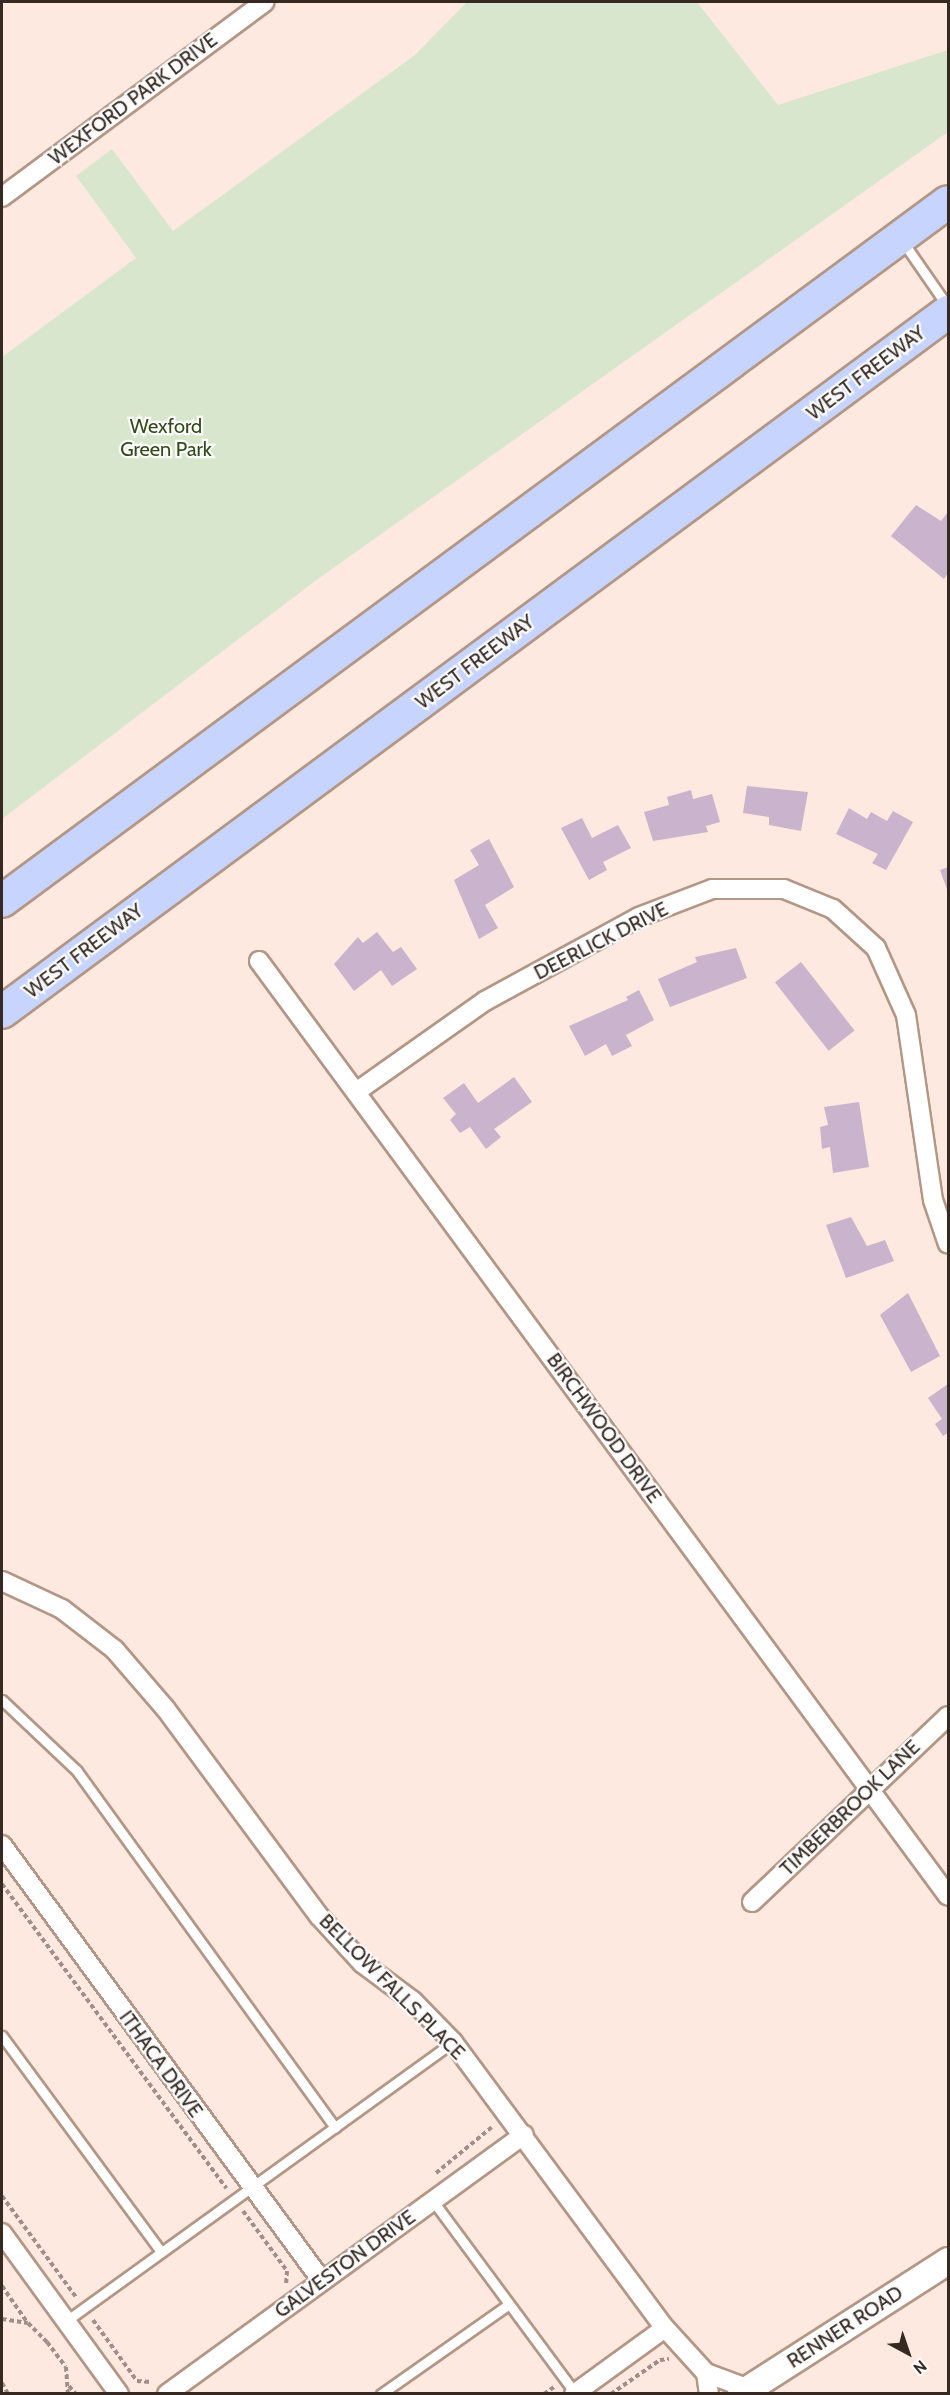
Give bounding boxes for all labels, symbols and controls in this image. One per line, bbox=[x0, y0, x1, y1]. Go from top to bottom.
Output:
street label: WEXFORD PARK DRIVE bbox=[44, 28, 222, 170]
street label: WEST FREEWAY bbox=[802, 321, 930, 425]
park label: Wexford Green Park bbox=[120, 414, 212, 461]
street label: WEST FREEWAY bbox=[411, 610, 539, 714]
street label: DEERLICK DRIVE bbox=[530, 897, 672, 985]
street label: WEST FREEWAY bbox=[20, 899, 148, 1003]
street label: BIRCHWOOD DRIVE bbox=[542, 1348, 666, 1508]
street label: TIMBERBROOK LANE bbox=[775, 1735, 925, 1881]
street label: BELLOW FALLS PLACE bbox=[314, 1909, 470, 2065]
street label: ITHACA DRIVE bbox=[114, 2006, 208, 2122]
street label: GALVESTON DRIVE bbox=[270, 2205, 420, 2323]
street label: RENNER ROAD bbox=[783, 2281, 907, 2373]
north arrow bbox=[878, 2323, 938, 2383]
text: N bbox=[909, 2356, 930, 2378]

